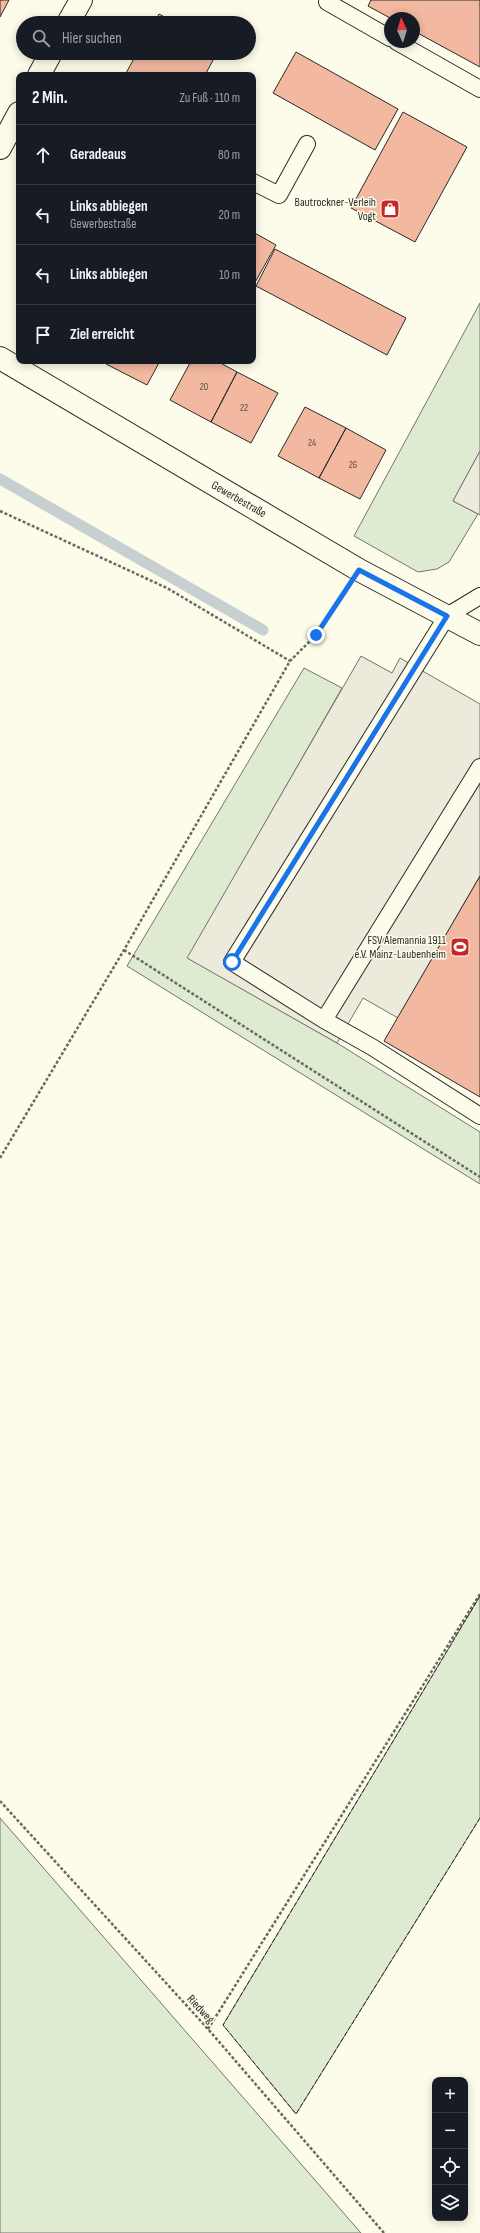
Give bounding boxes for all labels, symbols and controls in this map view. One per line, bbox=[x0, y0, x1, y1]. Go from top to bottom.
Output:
north arrow bbox=[384, 12, 420, 48]
search box bbox=[16, 16, 256, 60]
icon: search bbox=[30, 27, 52, 49]
text: Hier suchen bbox=[62, 29, 122, 48]
text: 2 Min. bbox=[32, 88, 68, 108]
text: Zu Fuß · 110 m bbox=[179, 90, 240, 106]
icon: ahead bbox=[32, 144, 54, 166]
text: Geradeaus bbox=[70, 145, 126, 164]
text: 80 m bbox=[218, 147, 240, 163]
place label: Bautrockner-Verleih Vogt bbox=[295, 195, 376, 224]
text: Links abbiegen bbox=[70, 197, 148, 216]
shop icon: Bautrockner-Verleih Vogt bbox=[379, 198, 401, 220]
icon: left bbox=[32, 204, 54, 226]
text: 20 m bbox=[218, 207, 240, 223]
text: Gewerbestraße bbox=[70, 216, 136, 232]
icon: left bbox=[32, 264, 54, 286]
text: Links abbiegen bbox=[70, 265, 148, 284]
text: 10 m bbox=[219, 267, 240, 283]
icon: arrive bbox=[32, 324, 54, 346]
text: Ziel erreicht bbox=[70, 325, 134, 344]
house number: 20 bbox=[200, 381, 208, 393]
house number: 22 bbox=[240, 402, 248, 414]
house number: 24 bbox=[308, 437, 316, 449]
house number: 26 bbox=[349, 459, 357, 471]
street label: Gewerbestraße bbox=[208, 478, 269, 521]
route end bbox=[307, 626, 325, 644]
place label: FSV Alemannia 1911 e.V. Mainz-Laubenheim bbox=[355, 933, 447, 962]
sports icon: FSV Alemannia 1911 e.V. Mainz-Laubenheim bbox=[449, 936, 471, 958]
route start bbox=[223, 953, 241, 971]
street label: Riedweg bbox=[184, 1992, 218, 2027]
map controls bbox=[432, 2077, 468, 2221]
button: + bbox=[432, 2077, 468, 2113]
button: − bbox=[432, 2113, 468, 2149]
button: locate bbox=[432, 2149, 468, 2185]
button: layers bbox=[432, 2185, 468, 2221]

